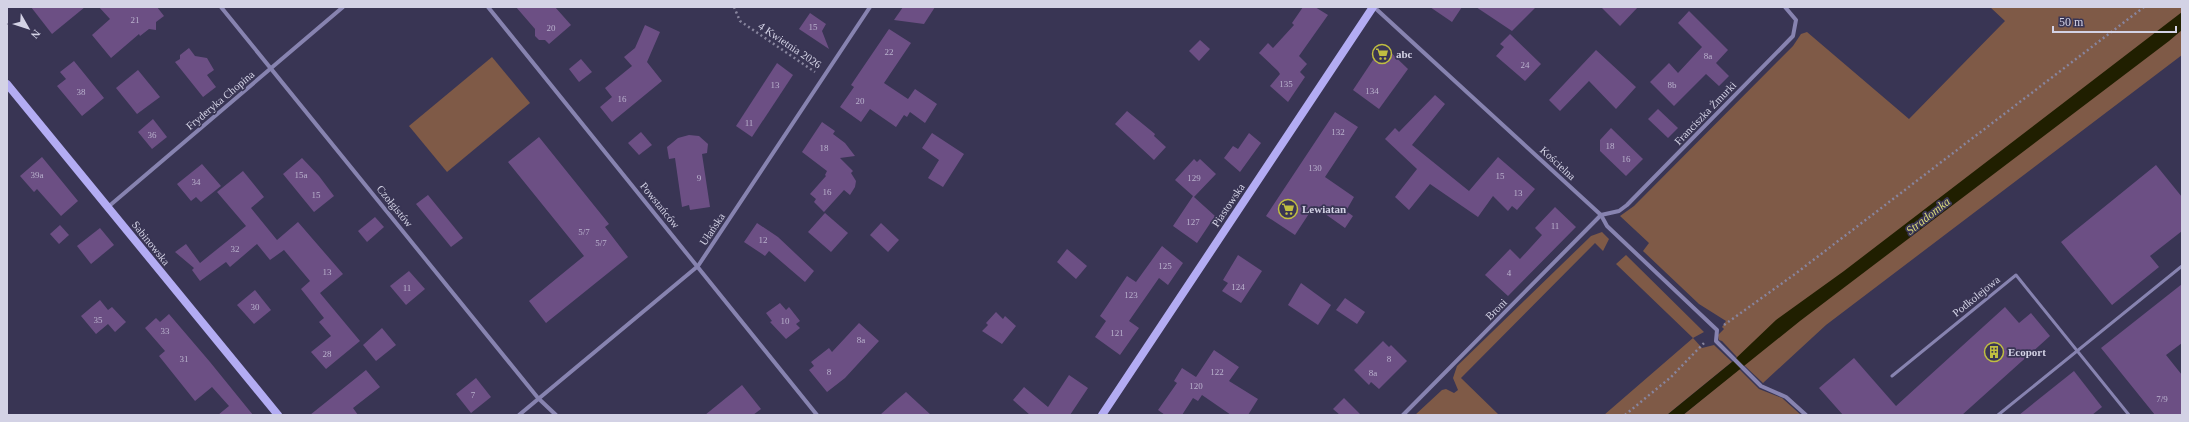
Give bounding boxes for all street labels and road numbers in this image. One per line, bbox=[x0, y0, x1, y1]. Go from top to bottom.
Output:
street label: 4 Kwietnia 2026 bbox=[756, 20, 824, 71]
street label: Fryderyka Chopina bbox=[183, 68, 257, 132]
street label: Franciszka Żmurki bbox=[1672, 79, 1738, 147]
street label: Kościelna bbox=[1538, 144, 1578, 182]
street label: Powstańców bbox=[638, 180, 682, 230]
street label: Piastowska bbox=[1209, 181, 1247, 229]
street label: Czołgistów bbox=[375, 183, 415, 229]
street label: Ułańska bbox=[697, 211, 727, 247]
street label: Sabinowska bbox=[130, 219, 172, 268]
street label: Podkolejowa bbox=[1950, 273, 2002, 319]
street label: Broni bbox=[1483, 296, 1509, 322]

